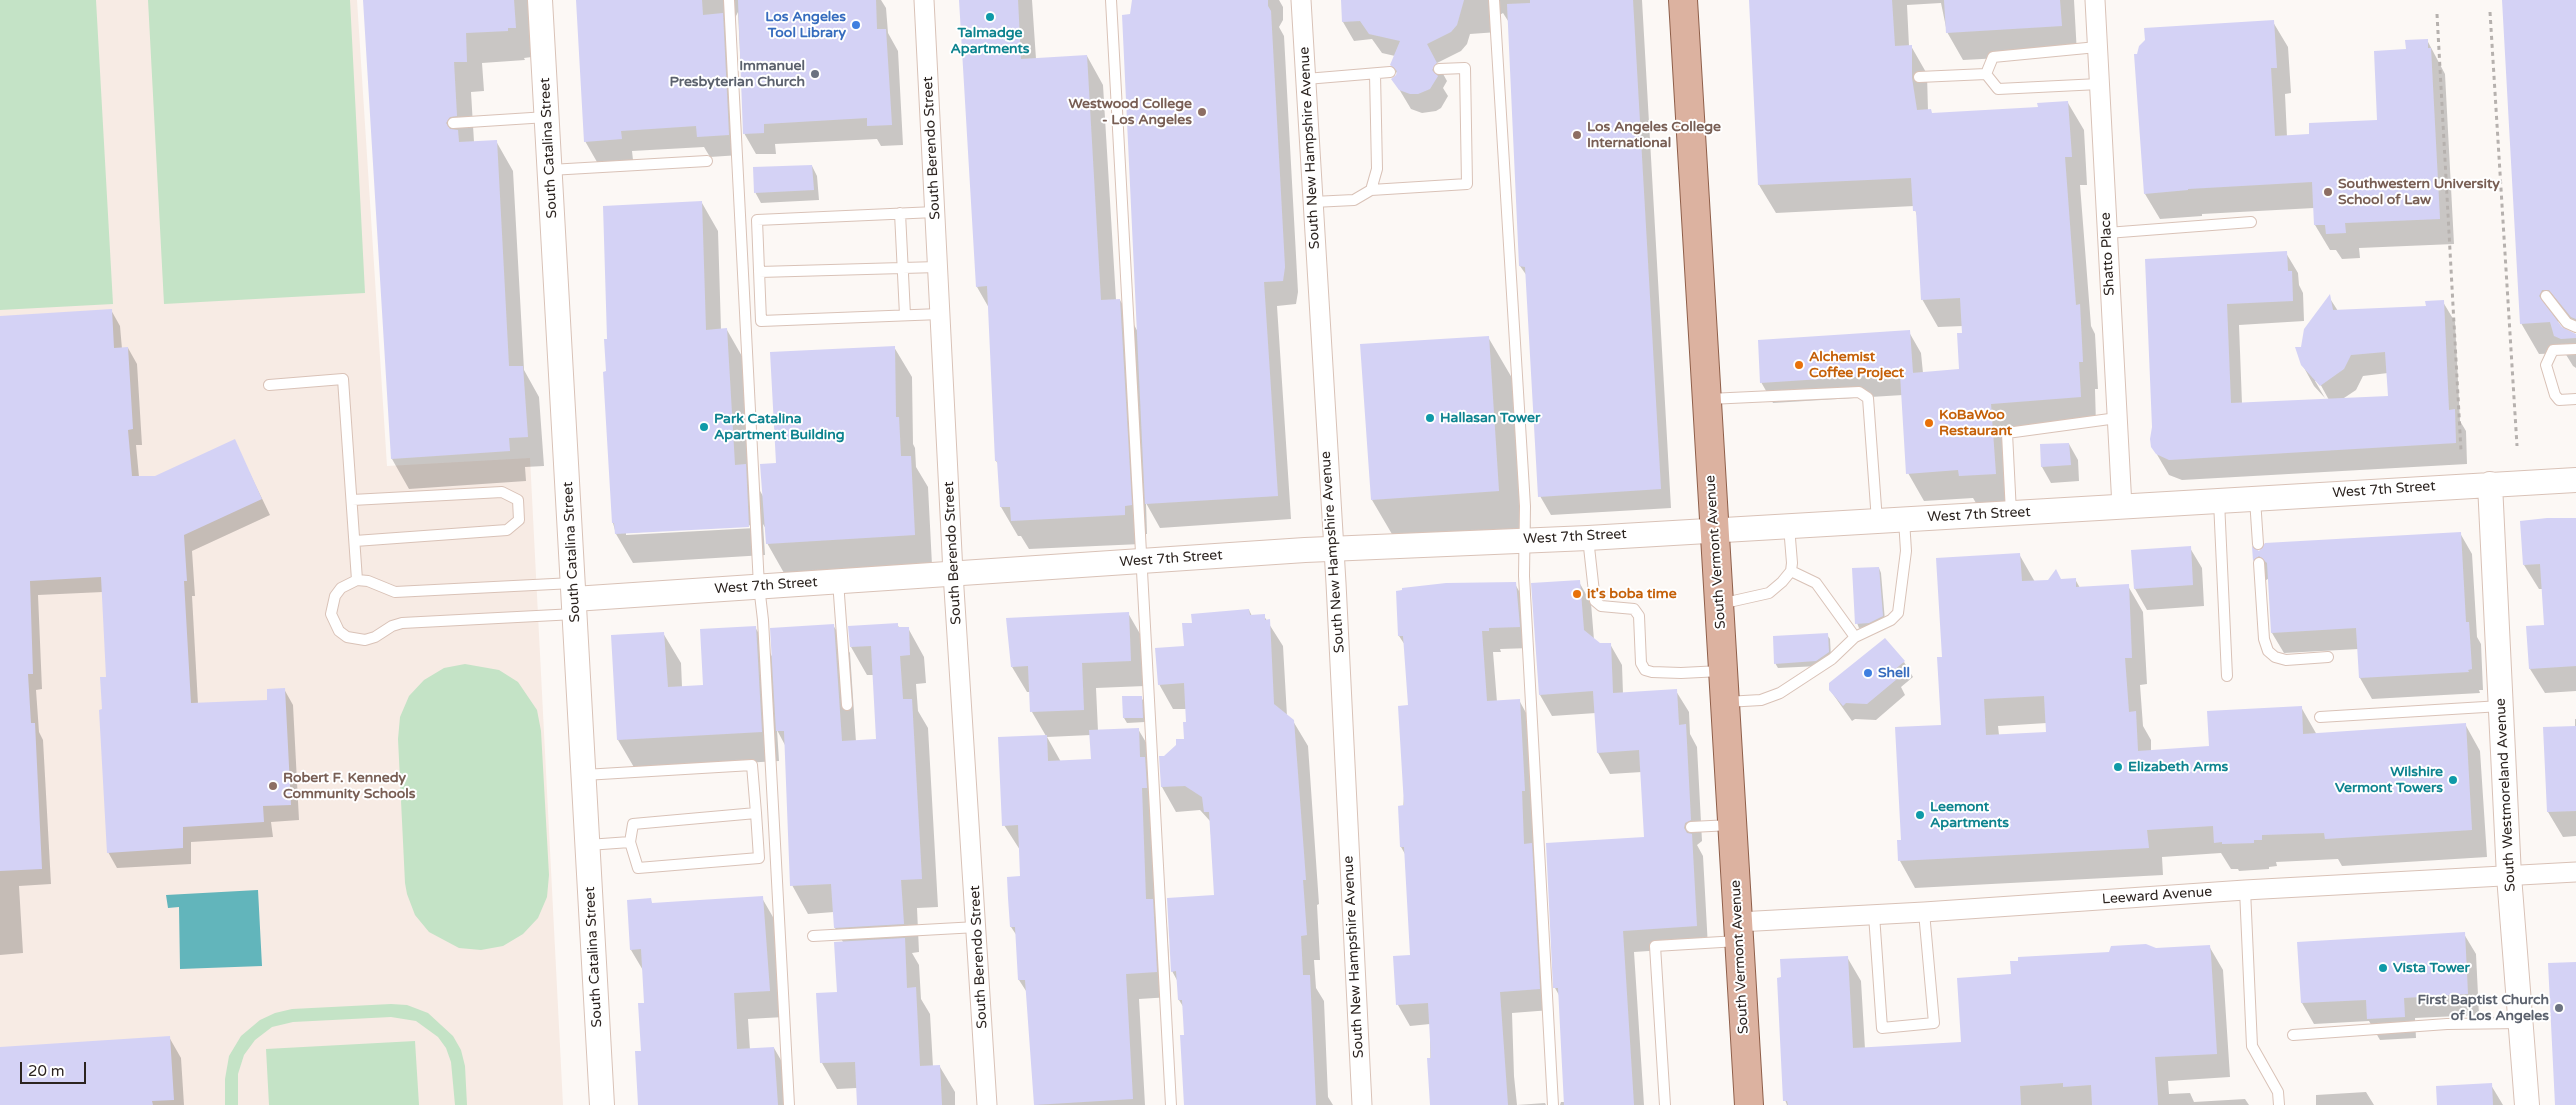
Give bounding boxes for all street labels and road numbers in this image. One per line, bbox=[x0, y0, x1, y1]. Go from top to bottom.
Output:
street label: South New Hampshire Avenue bbox=[1296, 46, 1324, 250]
street label: South Berendo Street bbox=[920, 76, 944, 220]
street label: South Catalina Street bbox=[537, 77, 561, 219]
street label: Shatto Place bbox=[2097, 212, 2119, 296]
street label: South New Hampshire Avenue bbox=[1318, 450, 1348, 654]
street label: South Vermont Avenue bbox=[1702, 474, 1730, 630]
street label: West 7th Street bbox=[2332, 478, 2436, 502]
street label: South Catalina Street bbox=[560, 481, 584, 623]
street label: South Berendo Street bbox=[941, 481, 965, 625]
street label: West 7th Street bbox=[1927, 504, 2031, 526]
street label: West 7th Street bbox=[1523, 526, 1627, 548]
street label: West 7th Street bbox=[1119, 547, 1223, 571]
street label: West 7th Street bbox=[714, 574, 818, 598]
street label: South Westmoreland Avenue bbox=[2493, 698, 2519, 892]
street label: South New Hampshire Avenue bbox=[1340, 855, 1368, 1059]
street label: South Vermont Avenue bbox=[1728, 880, 1752, 1034]
street label: Leeward Avenue bbox=[2101, 884, 2213, 908]
street label: South Berendo Street bbox=[967, 885, 991, 1029]
street label: South Catalina Street bbox=[582, 886, 606, 1028]

